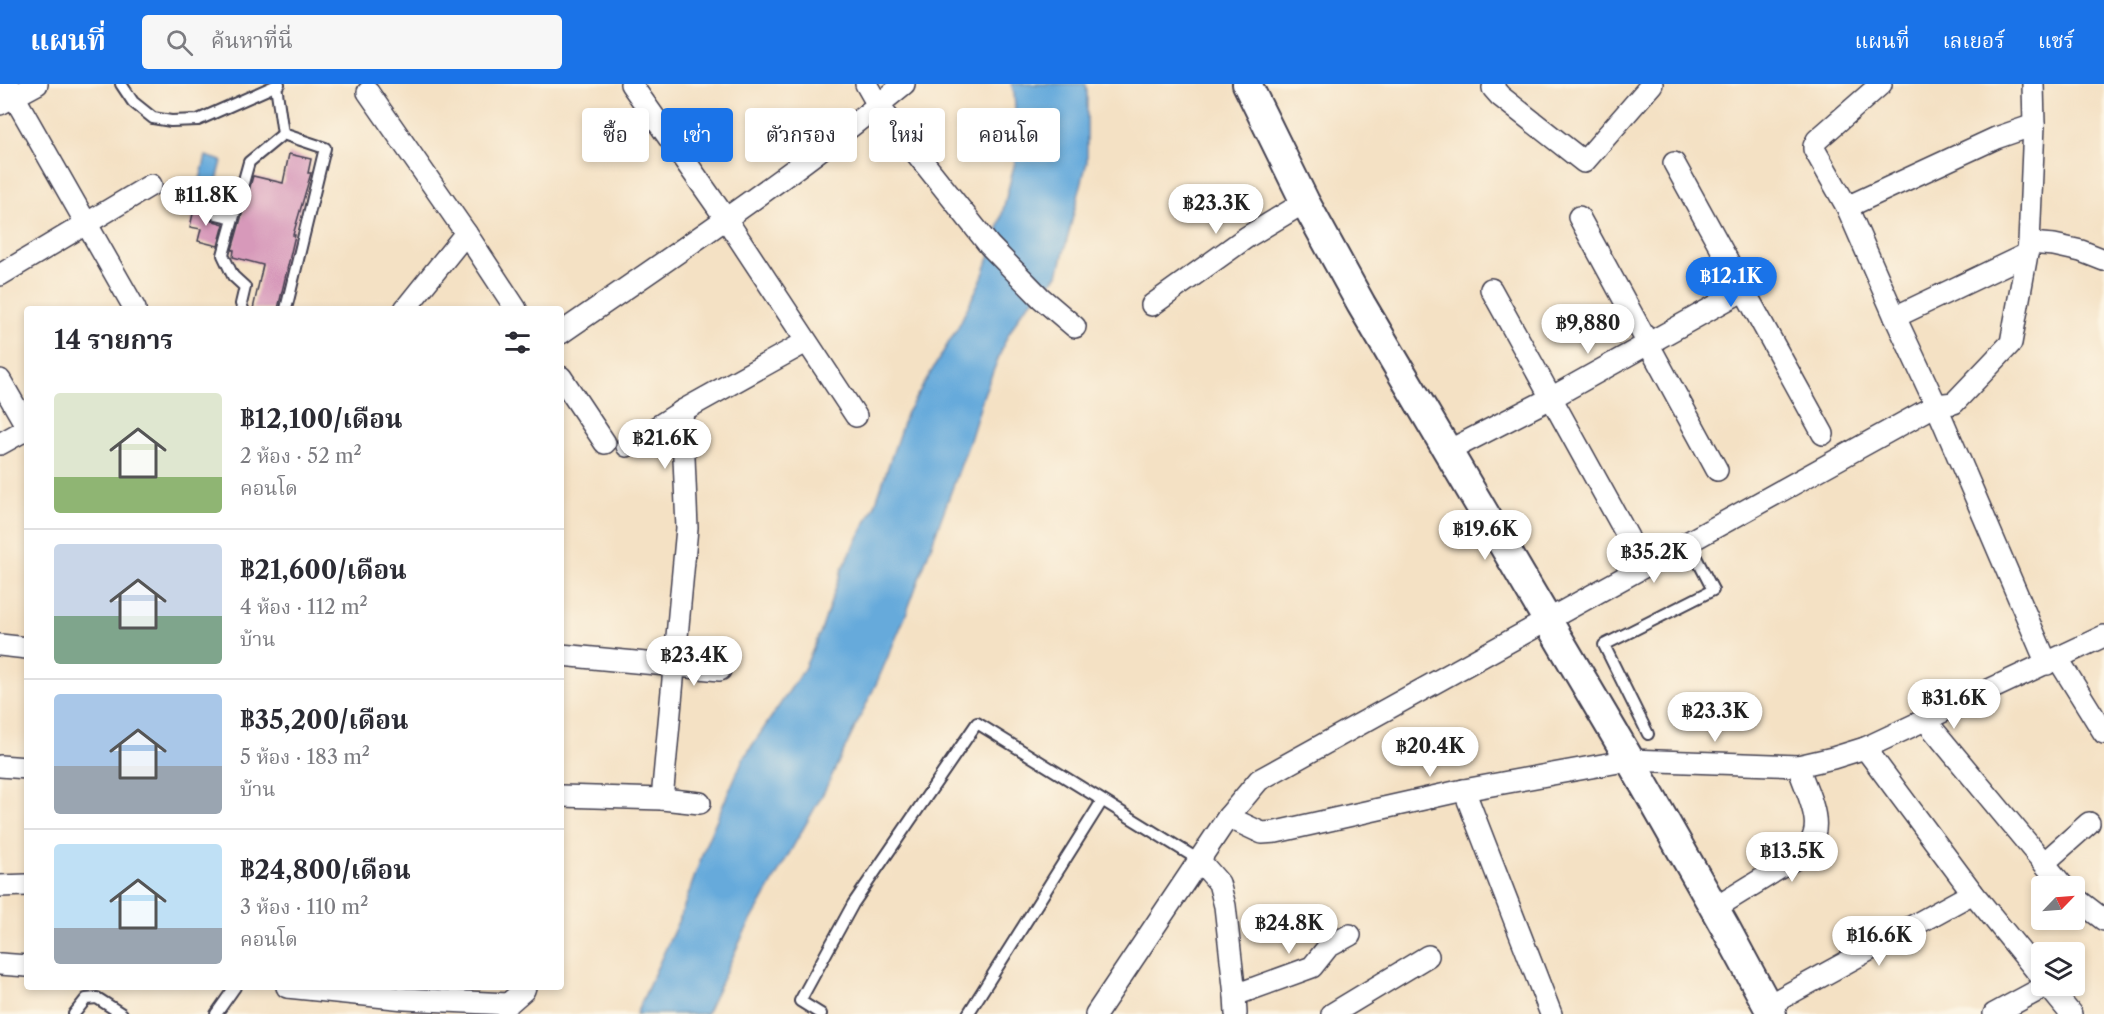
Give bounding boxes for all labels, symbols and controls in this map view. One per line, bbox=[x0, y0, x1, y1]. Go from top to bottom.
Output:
search box bbox=[142, 15, 562, 69]
text: แผนที่ bbox=[30, 23, 106, 57]
icon: search bbox=[163, 26, 196, 59]
text: ค้นหาที่นี่ bbox=[211, 27, 293, 54]
text: แผนที่ bbox=[1855, 28, 1910, 53]
text: เลเยอร์ bbox=[1943, 28, 2005, 53]
text: แชร์ bbox=[2038, 28, 2074, 53]
chip: ซื้อ bbox=[582, 108, 649, 162]
chip: เช่า bbox=[661, 108, 733, 162]
chip: ตัวกรอง bbox=[745, 108, 857, 162]
chip: ใหม่ bbox=[869, 108, 945, 162]
chip: คอนโด bbox=[957, 108, 1060, 162]
pin: ฿11.8K bbox=[157, 176, 255, 227]
text: ฿11.8K bbox=[175, 183, 238, 207]
pin: ฿23.3K bbox=[1167, 184, 1265, 235]
text: ฿23.3K bbox=[1182, 191, 1250, 215]
pin: ฿12.1K bbox=[1682, 257, 1780, 308]
text: ฿12.1K bbox=[1700, 264, 1762, 288]
pin: ฿9,880 bbox=[1539, 304, 1637, 355]
text: ฿9,880 bbox=[1555, 311, 1621, 335]
text: 14 รายการ bbox=[54, 324, 173, 356]
icon: filters bbox=[501, 326, 534, 359]
text: ฿12,100/เดือน bbox=[240, 403, 403, 435]
icon: home bbox=[102, 417, 174, 489]
pin: ฿21.6K bbox=[616, 419, 714, 470]
text: ฿21.6K bbox=[632, 426, 698, 450]
text: 2 ห้อง · 52 m² bbox=[240, 444, 362, 468]
text: คอนโด bbox=[240, 476, 298, 500]
pin: ฿19.6K bbox=[1436, 510, 1534, 561]
text: ฿19.6K bbox=[1453, 517, 1517, 541]
pin: ฿35.2K bbox=[1605, 533, 1703, 584]
text: ฿35.2K bbox=[1621, 540, 1687, 564]
text: ฿21,600/เดือน bbox=[240, 554, 407, 586]
icon: home bbox=[102, 568, 174, 640]
text: 4 ห้อง · 112 m² bbox=[240, 595, 368, 619]
text: บ้าน bbox=[240, 627, 276, 651]
pin: ฿23.4K bbox=[645, 636, 743, 687]
text: ฿23.4K bbox=[660, 643, 728, 667]
pin: ฿31.6K bbox=[1905, 679, 2003, 730]
text: ฿31.6K bbox=[1922, 686, 1986, 710]
pin: ฿23.3K bbox=[1666, 692, 1764, 743]
text: ฿23.3K bbox=[1681, 699, 1749, 723]
text: ฿35,200/เดือน bbox=[240, 704, 408, 736]
icon: home bbox=[102, 718, 174, 790]
pin: ฿20.4K bbox=[1381, 727, 1479, 778]
text: ฿20.4K bbox=[1396, 734, 1464, 758]
text: 5 ห้อง · 183 m² bbox=[240, 745, 370, 769]
text: บ้าน bbox=[240, 777, 276, 801]
pin: ฿13.5K bbox=[1743, 832, 1841, 883]
text: ฿13.5K bbox=[1760, 839, 1824, 863]
text: ฿24,800/เดือน bbox=[240, 854, 411, 886]
icon: home bbox=[102, 868, 174, 940]
north arrow bbox=[2031, 876, 2085, 930]
map controls bbox=[2031, 876, 2085, 996]
text: 3 ห้อง · 110 m² bbox=[240, 895, 368, 919]
pin: ฿24.8K bbox=[1240, 904, 1338, 955]
text: ฿24.8K bbox=[1255, 911, 1323, 935]
pin: ฿16.6K bbox=[1830, 916, 1928, 967]
text: ฿16.6K bbox=[1846, 923, 1912, 947]
text: คอนโด bbox=[240, 927, 298, 951]
button: layers bbox=[2031, 942, 2085, 996]

